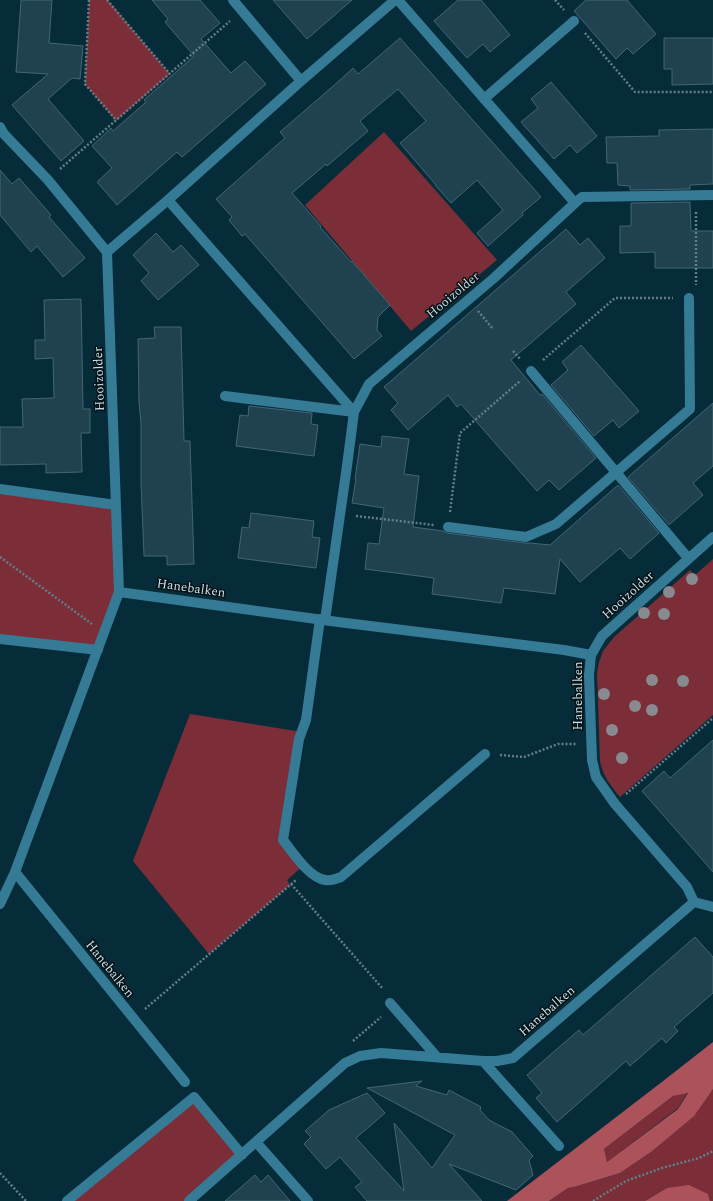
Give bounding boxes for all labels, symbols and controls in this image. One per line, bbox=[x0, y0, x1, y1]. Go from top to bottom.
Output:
street label: Hooizolder bbox=[422, 267, 484, 323]
street label: Hooizolder bbox=[88, 346, 110, 412]
street label: Hooizolder bbox=[597, 566, 659, 624]
street label: Hanebalken bbox=[155, 573, 227, 603]
street label: Hanebalken bbox=[568, 661, 588, 731]
street label: Hanebalken bbox=[80, 936, 140, 1002]
street label: Hanebalken bbox=[514, 981, 580, 1041]

